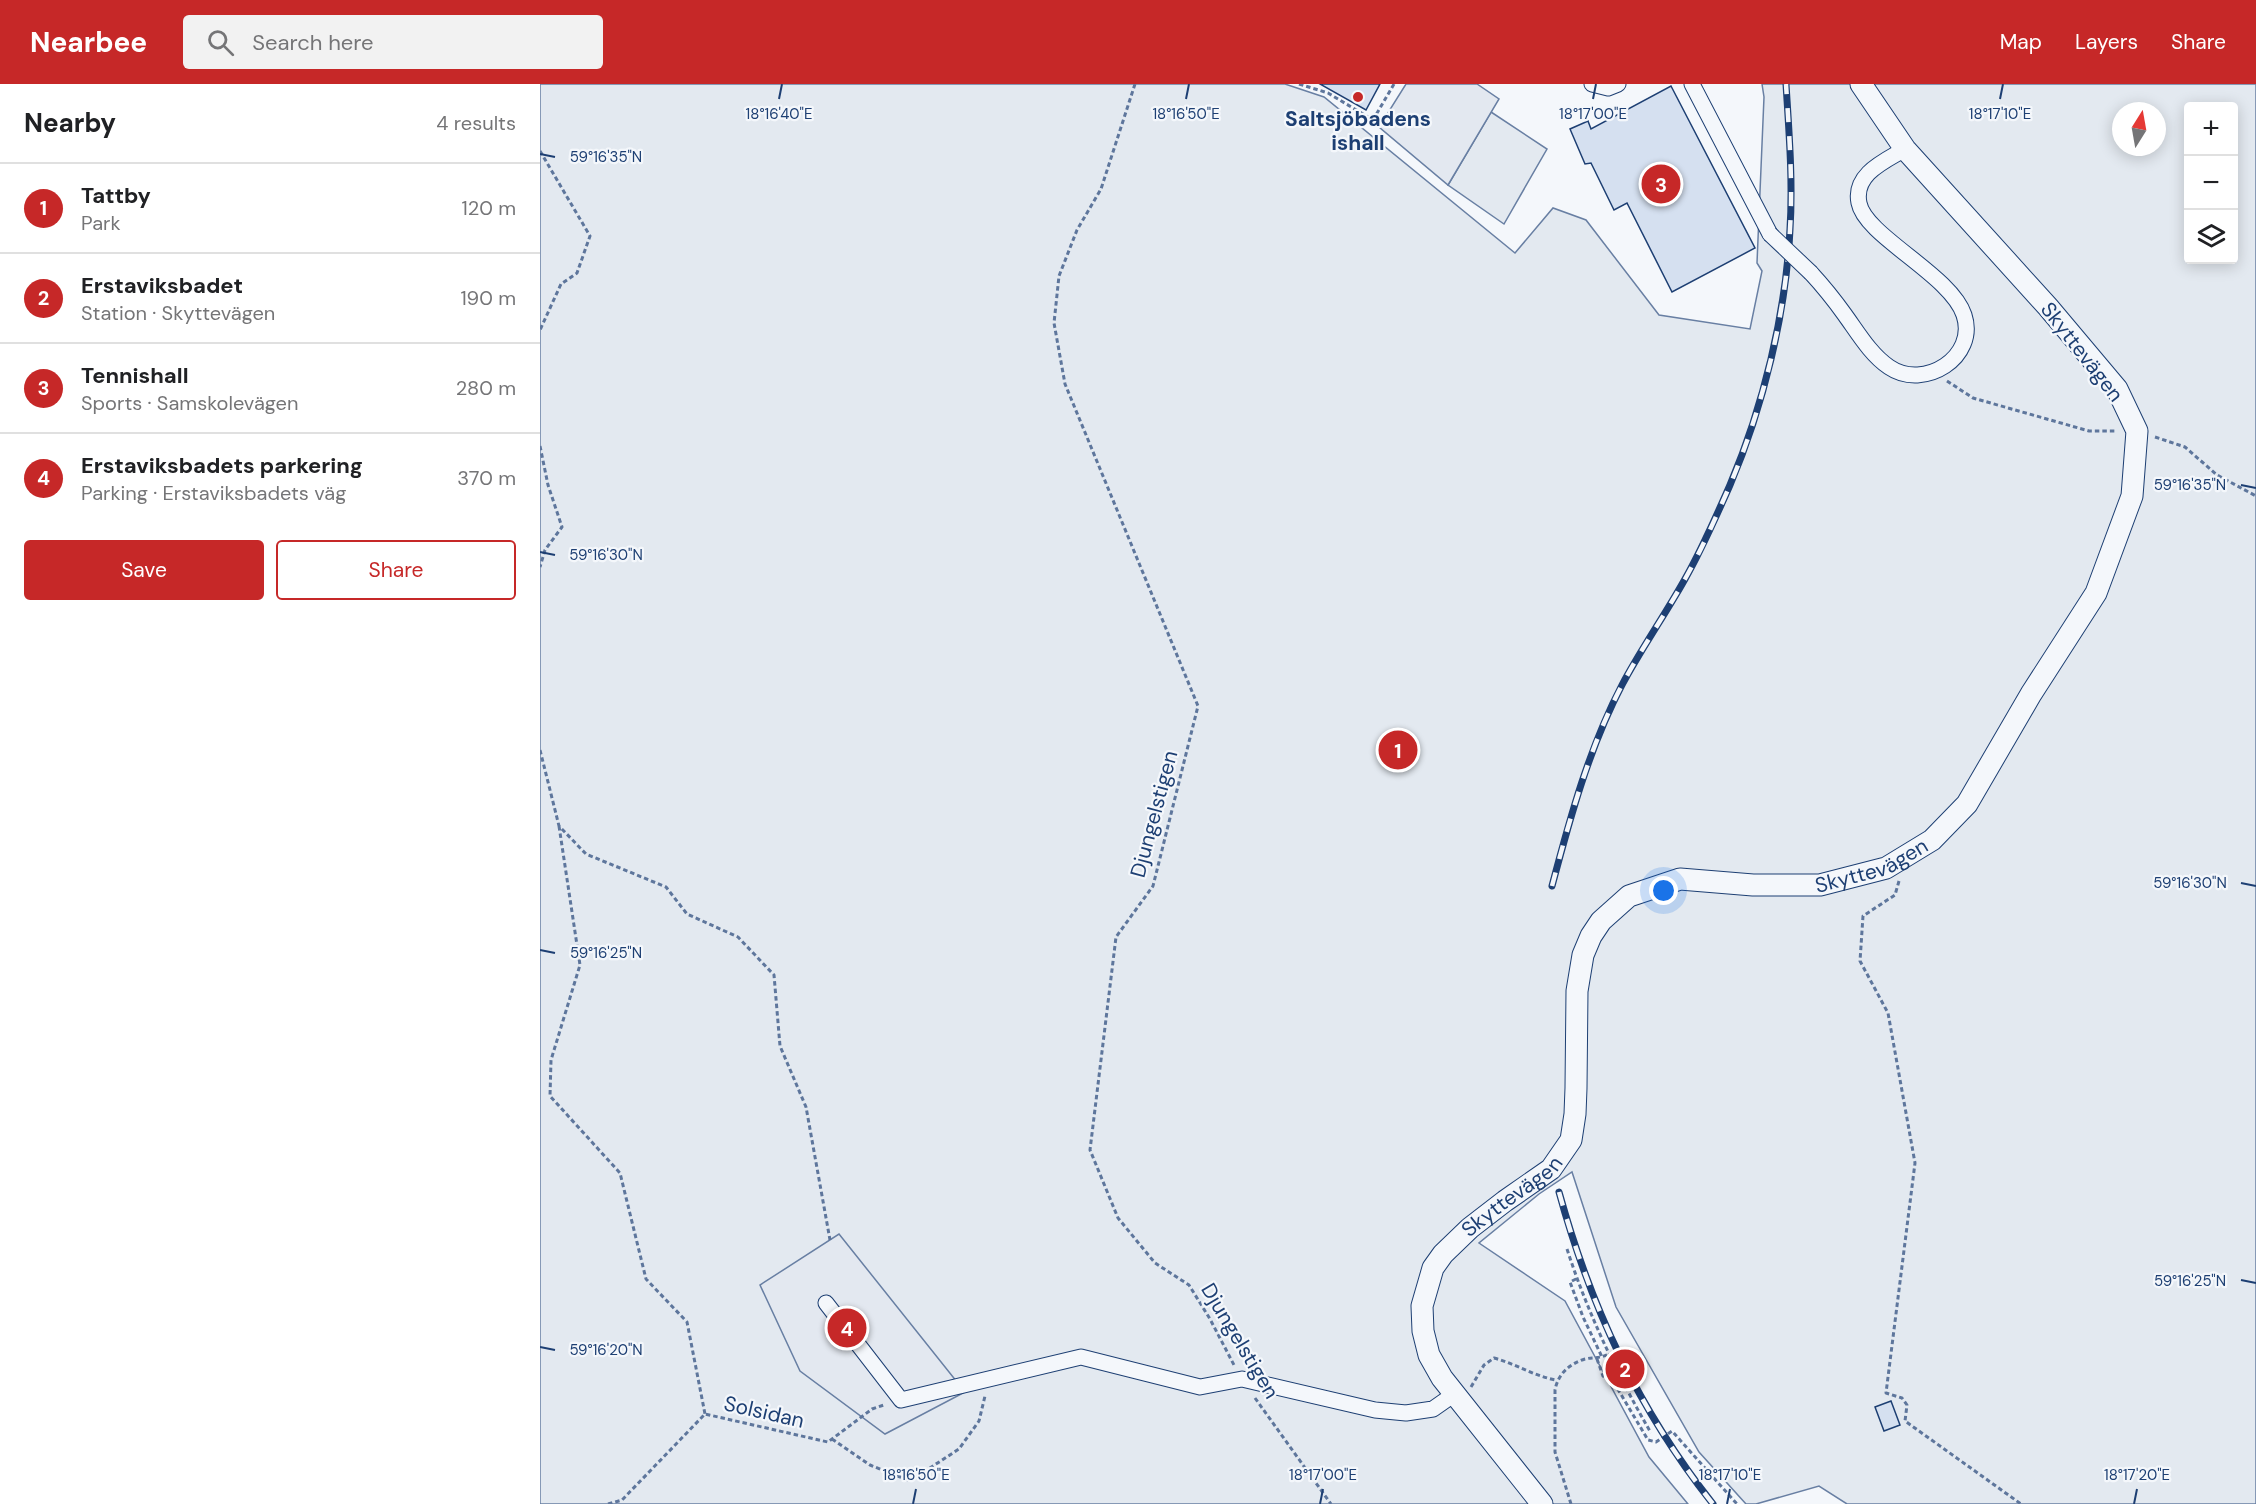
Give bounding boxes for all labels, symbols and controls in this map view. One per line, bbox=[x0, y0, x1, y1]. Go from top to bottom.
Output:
search box bbox=[183, 15, 603, 69]
text: Nearbee bbox=[30, 24, 147, 61]
icon: search bbox=[204, 26, 237, 59]
text: Search here bbox=[252, 28, 374, 57]
text: Map bbox=[2000, 28, 2042, 56]
text: Layers bbox=[2075, 28, 2138, 56]
text: Share bbox=[2171, 28, 2226, 56]
marker: Saltsjöbadens ishall bbox=[1351, 90, 1365, 104]
north arrow bbox=[2112, 102, 2166, 156]
map controls bbox=[2184, 102, 2238, 264]
button: + bbox=[2184, 102, 2238, 156]
text: 18°16'40"E bbox=[746, 104, 812, 124]
text: 18°16'50"E bbox=[1152, 104, 1220, 124]
text: 18°17'00"E bbox=[1559, 104, 1627, 124]
text: 18°17'10"E bbox=[1969, 104, 2031, 124]
place label: Saltsjöbadens ishall bbox=[1285, 105, 1431, 157]
text: Nearby bbox=[24, 106, 116, 140]
text: 4 results bbox=[436, 110, 516, 136]
text: 59°16'35"N bbox=[570, 147, 642, 167]
button: − bbox=[2184, 156, 2238, 210]
pin: 3 bbox=[1642, 162, 1680, 206]
text: Tattby bbox=[81, 181, 151, 210]
text: 1 bbox=[40, 195, 47, 221]
text: 120 m bbox=[462, 195, 516, 221]
text: Park bbox=[81, 210, 121, 236]
button: layers bbox=[2184, 210, 2238, 264]
text: Erstaviksbadet bbox=[81, 271, 243, 300]
text: 2 bbox=[38, 285, 49, 311]
text: 190 m bbox=[460, 285, 516, 311]
street label: Skyttevägen bbox=[2034, 296, 2130, 408]
text: Station · Skyttevägen bbox=[81, 300, 275, 326]
text: Tennishall bbox=[81, 361, 189, 390]
text: 3 bbox=[37, 375, 50, 401]
text: 280 m bbox=[456, 375, 516, 401]
text: Sports · Samskolevägen bbox=[81, 390, 298, 416]
text: Erstaviksbadets parkering bbox=[81, 451, 363, 480]
text: 4 bbox=[37, 465, 50, 491]
text: 370 m bbox=[457, 465, 516, 491]
text: 59°16'35"N bbox=[2154, 475, 2226, 495]
text: Parking · Erstaviksbadets väg bbox=[81, 480, 346, 506]
button: Save bbox=[24, 540, 264, 600]
button: Share bbox=[276, 540, 516, 600]
text: 59°16'30"N bbox=[569, 545, 643, 565]
pin: 1 bbox=[1378, 728, 1418, 772]
street label: Djungelstigen bbox=[1124, 748, 1184, 880]
street label: Skyttevägen bbox=[1812, 832, 1933, 900]
text: 59°16'30"N bbox=[2153, 873, 2227, 893]
your location bbox=[1649, 876, 1678, 905]
text: 59°16'25"N bbox=[570, 943, 642, 963]
street label: Skyttevägen bbox=[1455, 1151, 1569, 1243]
text: 59°16'25"N bbox=[2154, 1271, 2226, 1291]
street label: Djungelstigen bbox=[1194, 1278, 1286, 1404]
pin: 4 bbox=[828, 1306, 866, 1350]
text: 59°16'20"N bbox=[569, 1340, 643, 1360]
pin: 2 bbox=[1606, 1346, 1644, 1392]
street label: Solsidan bbox=[721, 1389, 807, 1435]
text: 18°16'50"E bbox=[882, 1465, 950, 1485]
text: 18°17'00"E bbox=[1289, 1465, 1357, 1485]
text: 18°17'10"E bbox=[1699, 1465, 1761, 1485]
text: 18°17'20"E bbox=[2104, 1465, 2170, 1485]

